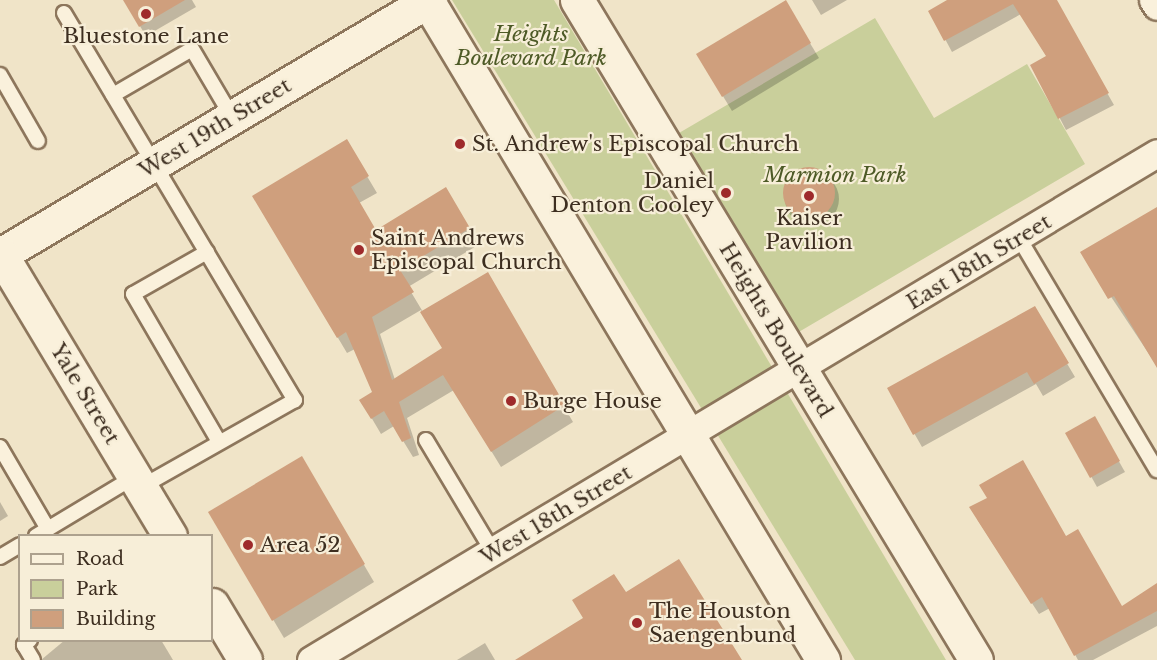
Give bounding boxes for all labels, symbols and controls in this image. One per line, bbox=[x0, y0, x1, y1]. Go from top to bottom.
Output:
marker: Bluestone Lane bbox=[139, 7, 153, 21]
park label: Heights Boulevard Park bbox=[455, 21, 607, 71]
place label: Bluestone Lane bbox=[63, 23, 229, 49]
street label: West 19th Street bbox=[134, 73, 296, 183]
place label: St. Andrew's Episcopal Church bbox=[472, 131, 800, 157]
marker: St. Andrew's Episcopal Church bbox=[453, 137, 467, 151]
park label: Marmion Park bbox=[763, 162, 907, 188]
place label: Daniel Denton Cooley bbox=[550, 168, 714, 218]
marker: Daniel Denton Cooley bbox=[719, 186, 733, 200]
marker: Kaiser Pavilion bbox=[802, 189, 816, 203]
place label: Kaiser Pavilion bbox=[765, 205, 853, 255]
street label: East 18th Street bbox=[902, 209, 1056, 315]
place label: Saint Andrews Episcopal Church bbox=[371, 225, 562, 275]
street label: Heights Boulevard bbox=[714, 238, 838, 422]
marker: Saint Andrews Episcopal Church bbox=[352, 243, 366, 257]
street label: Yale Street bbox=[45, 339, 125, 449]
place label: Burge House bbox=[523, 388, 662, 414]
marker: Burge House bbox=[504, 394, 518, 408]
street label: West 18th Street bbox=[476, 460, 636, 570]
place label: Area 52 bbox=[260, 532, 341, 558]
legend bbox=[18, 534, 213, 642]
marker: Area 52 bbox=[241, 538, 255, 552]
text: Road bbox=[76, 548, 124, 570]
text: Park bbox=[76, 578, 118, 600]
place label: The Houston Saengenbund bbox=[649, 598, 796, 648]
text: Building bbox=[76, 608, 155, 630]
marker: The Houston Saengenbund bbox=[630, 616, 644, 630]

